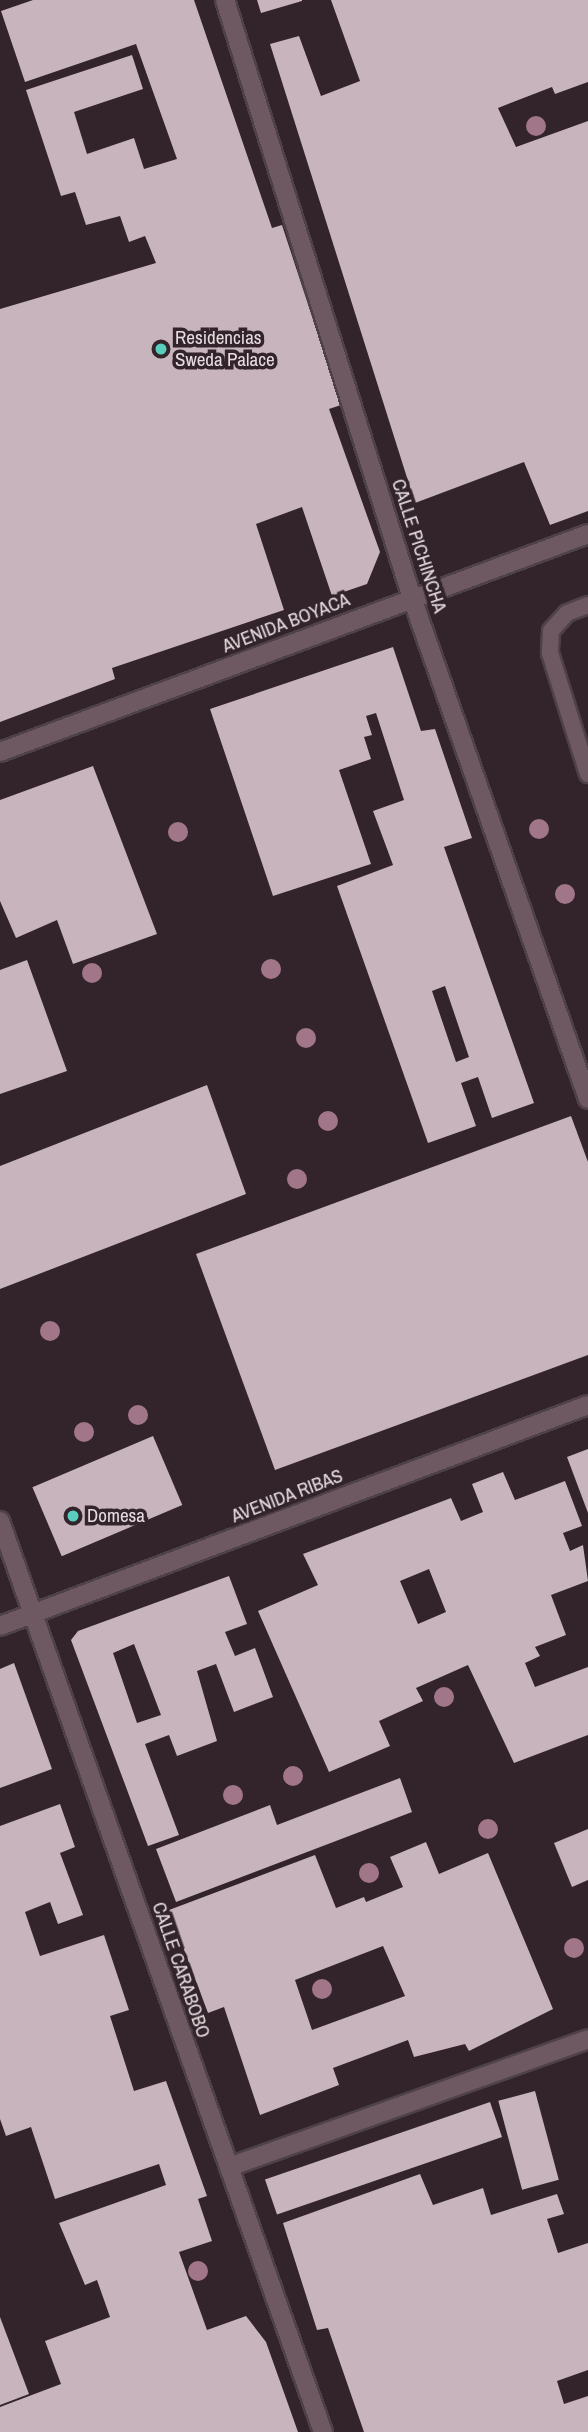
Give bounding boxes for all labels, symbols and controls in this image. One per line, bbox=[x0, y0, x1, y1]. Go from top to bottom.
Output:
place label: Residencias Sweda Palace bbox=[175, 327, 275, 371]
marker: Residencias Sweda Palace bbox=[153, 341, 169, 357]
street label: CALLE PICHINCHA bbox=[387, 476, 451, 616]
street label: AVENIDA BOYACA bbox=[219, 588, 353, 658]
street label: AVENIDA RIBAS bbox=[228, 1464, 346, 1528]
place label: Domesa bbox=[87, 1505, 145, 1527]
marker: Domesa bbox=[65, 1508, 81, 1524]
street label: CALLE CARABOBO bbox=[147, 1899, 215, 2041]

